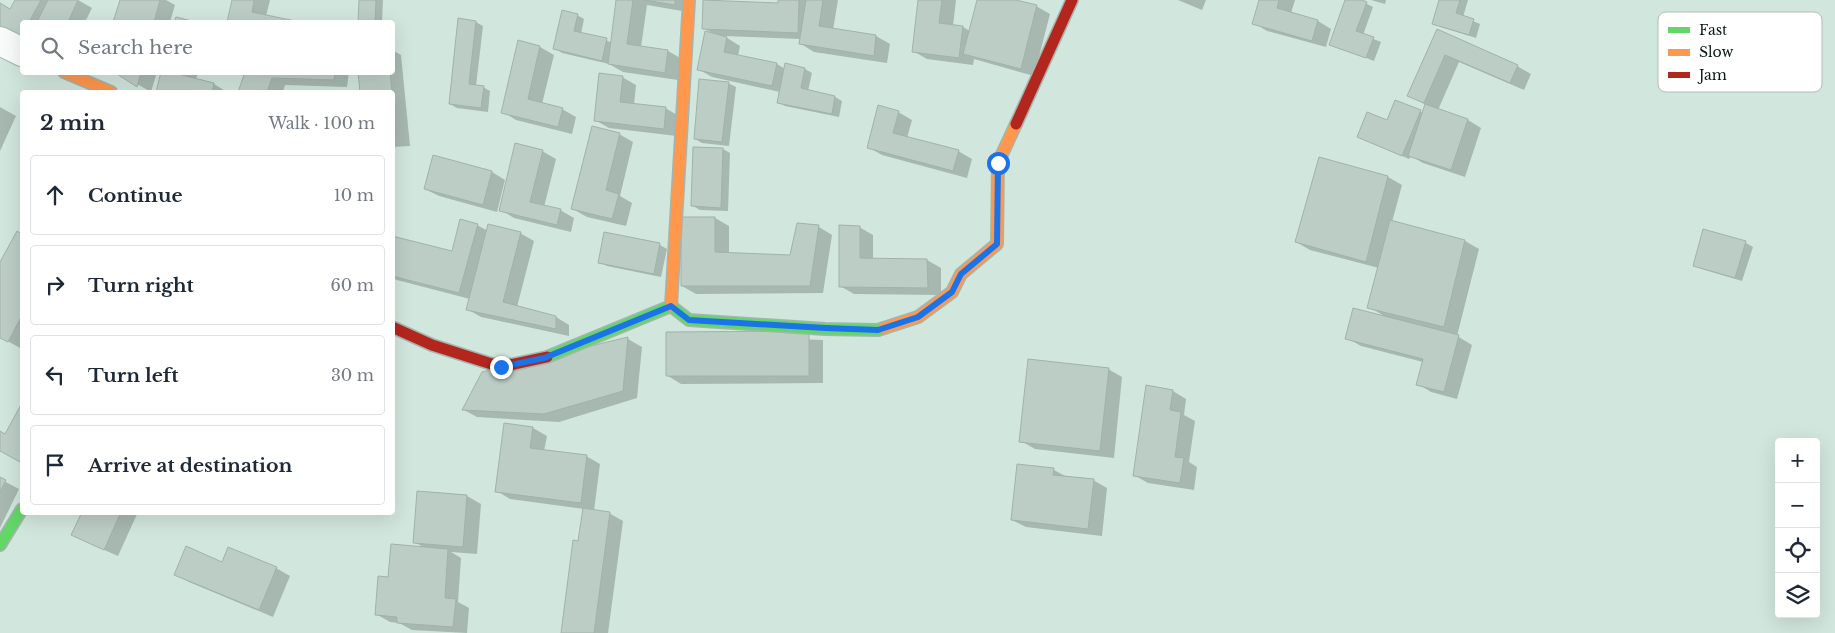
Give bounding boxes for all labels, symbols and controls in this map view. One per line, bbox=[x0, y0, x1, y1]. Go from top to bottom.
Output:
legend bbox=[1658, 12, 1822, 92]
search box bbox=[20, 20, 395, 75]
text: Fast bbox=[1699, 21, 1728, 39]
icon: search bbox=[38, 34, 66, 62]
text: Search here bbox=[78, 36, 193, 59]
text: Slow bbox=[1699, 43, 1733, 61]
text: Jam bbox=[1697, 66, 1727, 84]
text: 2 min bbox=[40, 110, 105, 136]
text: Walk · 100 m bbox=[268, 113, 375, 133]
route start bbox=[987, 152, 1010, 175]
icon: ahead bbox=[41, 181, 69, 209]
text: Continue bbox=[88, 184, 183, 207]
text: 10 m bbox=[334, 185, 374, 205]
icon: right bbox=[41, 271, 69, 299]
text: Turn right bbox=[88, 274, 194, 297]
text: 60 m bbox=[331, 275, 374, 295]
route end bbox=[490, 356, 513, 379]
icon: left bbox=[41, 361, 69, 389]
text: Turn left bbox=[88, 364, 179, 387]
text: 30 m bbox=[331, 365, 374, 385]
map controls bbox=[1775, 438, 1820, 618]
button: + bbox=[1775, 438, 1820, 483]
icon: arrive bbox=[41, 451, 69, 479]
text: Arrive at destination bbox=[88, 454, 292, 477]
button: − bbox=[1775, 483, 1820, 528]
button: locate bbox=[1775, 528, 1820, 573]
button: layers bbox=[1775, 573, 1820, 618]

